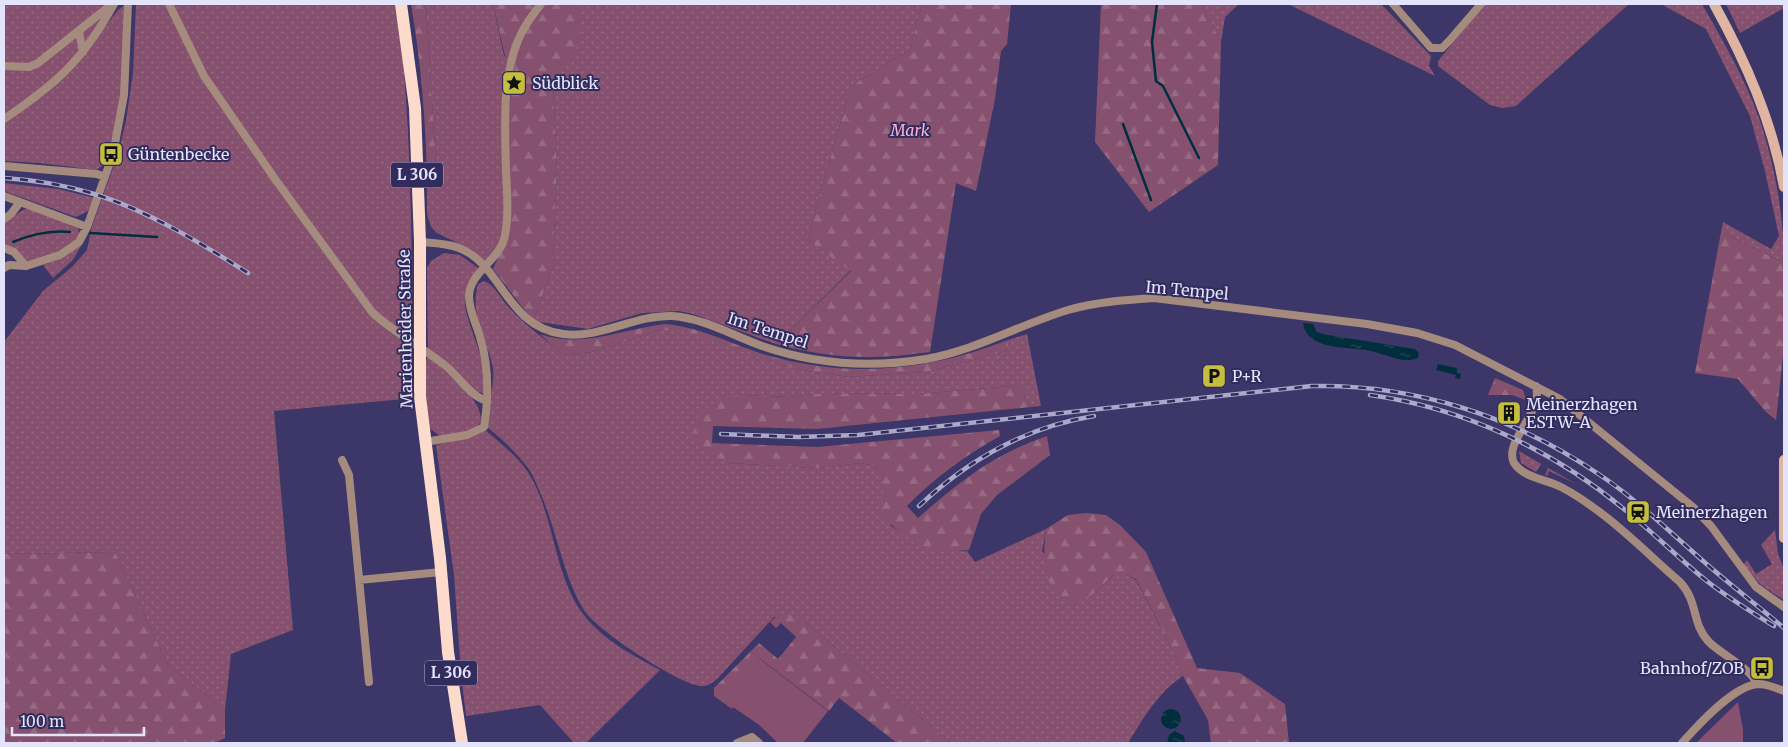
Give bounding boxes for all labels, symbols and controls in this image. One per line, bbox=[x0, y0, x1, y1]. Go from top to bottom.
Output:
place icon: Südblick bbox=[501, 70, 527, 96]
place label: Südblick bbox=[532, 73, 599, 93]
park label: Mark bbox=[890, 120, 930, 140]
bus stop icon: Güntenbecke bbox=[98, 141, 124, 167]
place label: Güntenbecke bbox=[128, 144, 229, 164]
road number: L 306 bbox=[391, 162, 443, 188]
street label: Marienheider Straße bbox=[394, 249, 416, 409]
street label: Im Tempel bbox=[1145, 276, 1230, 304]
street label: Im Tempel bbox=[725, 308, 811, 352]
parking icon: P+R bbox=[1201, 363, 1227, 389]
place label: P+R bbox=[1232, 366, 1262, 386]
place label: Meinerzhagen ESTW-A bbox=[1526, 394, 1638, 432]
building icon: Meinerzhagen ESTW-A bbox=[1496, 400, 1522, 426]
station icon: Meinerzhagen bbox=[1625, 499, 1651, 525]
place label: Meinerzhagen bbox=[1656, 502, 1768, 522]
bus stop icon: Bahnhof/ZOB bbox=[1749, 655, 1775, 681]
place label: Bahnhof/ZOB bbox=[1640, 658, 1744, 678]
road number: L 306 bbox=[425, 660, 477, 686]
scale bar bbox=[12, 704, 145, 736]
text: 100 m bbox=[20, 712, 64, 731]

